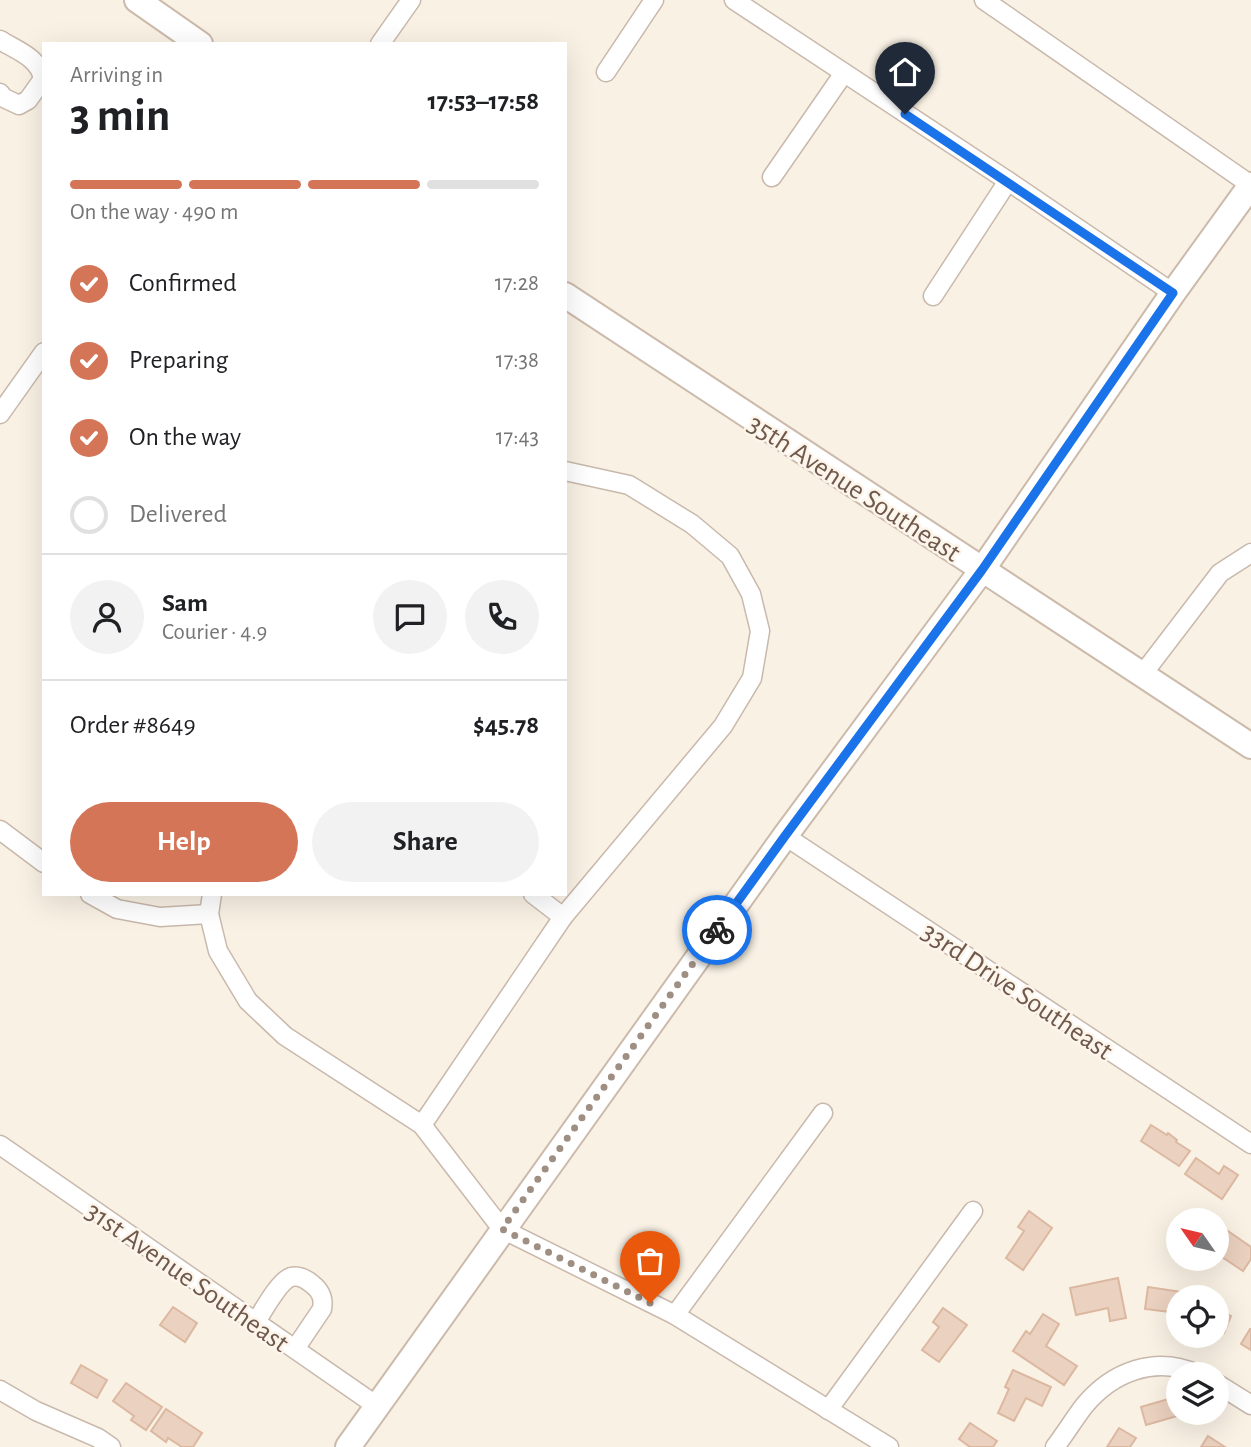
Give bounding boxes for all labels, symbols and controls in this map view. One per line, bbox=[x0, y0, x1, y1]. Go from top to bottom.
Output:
pin bbox=[875, 42, 935, 114]
icon: home bbox=[886, 53, 924, 91]
text: Arriving in bbox=[70, 64, 163, 87]
text: 17:53–17:58 bbox=[427, 88, 539, 114]
text: 3 min bbox=[70, 93, 170, 139]
text: On the way · 490 m bbox=[70, 201, 238, 224]
icon: check bbox=[70, 265, 108, 303]
text: Confirmed bbox=[129, 270, 237, 296]
text: 17:28 bbox=[495, 272, 539, 295]
icon: check bbox=[70, 342, 108, 380]
text: Preparing bbox=[129, 347, 228, 373]
text: 17:38 bbox=[496, 349, 539, 372]
street label: 35th Avenue Southeast bbox=[743, 410, 965, 568]
icon: check bbox=[70, 419, 108, 457]
text: On the way bbox=[129, 424, 241, 450]
text: 17:43 bbox=[496, 426, 539, 449]
text: Delivered bbox=[129, 501, 227, 527]
button: person bbox=[70, 580, 144, 654]
button: chat bbox=[373, 580, 447, 654]
button: phone bbox=[465, 580, 539, 654]
text: Sam bbox=[162, 590, 208, 616]
text: Courier · 4.9 bbox=[162, 621, 267, 644]
text: Order #8649 bbox=[70, 712, 196, 738]
text: $45.78 bbox=[473, 712, 539, 738]
button: Help bbox=[70, 802, 298, 882]
button: Share bbox=[312, 802, 539, 882]
courier bbox=[682, 895, 752, 965]
icon: bike bbox=[698, 911, 736, 949]
street label: 33rd Drive Southeast bbox=[916, 918, 1117, 1066]
street label: 31st Avenue Southeast bbox=[80, 1197, 293, 1358]
north arrow bbox=[1166, 1208, 1228, 1270]
map controls bbox=[1166, 1208, 1229, 1425]
pin bbox=[620, 1231, 680, 1303]
icon: bag bbox=[631, 1242, 669, 1280]
button: locate bbox=[1166, 1285, 1229, 1348]
button: layers bbox=[1166, 1362, 1229, 1425]

